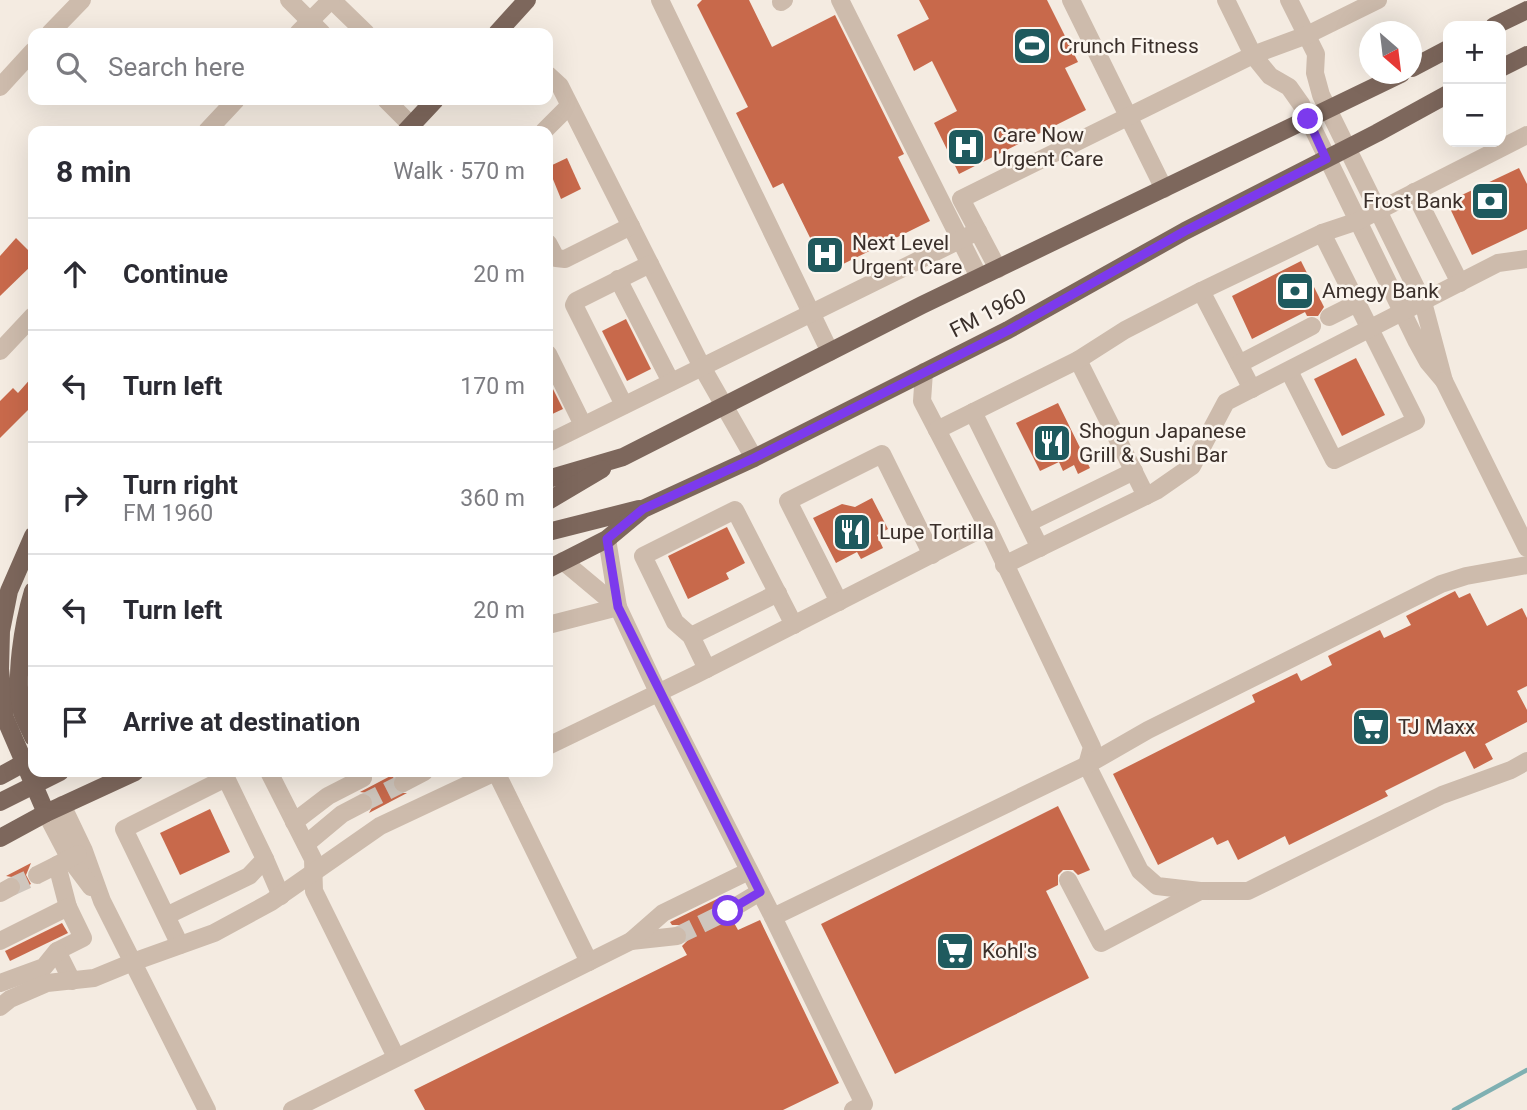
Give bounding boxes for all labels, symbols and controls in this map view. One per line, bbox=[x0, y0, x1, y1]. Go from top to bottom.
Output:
north arrow bbox=[1359, 21, 1422, 84]
map controls bbox=[1443, 21, 1506, 147]
button: + bbox=[1443, 21, 1506, 84]
sports icon: Crunch Fitness bbox=[1011, 25, 1053, 67]
search box bbox=[28, 28, 553, 105]
place label: Crunch Fitness bbox=[1059, 34, 1199, 58]
icon: search bbox=[52, 48, 90, 86]
text: Search here bbox=[108, 52, 245, 82]
button: − bbox=[1443, 84, 1506, 147]
route end bbox=[1292, 103, 1323, 134]
place label: Care Now Urgent Care bbox=[993, 123, 1103, 171]
hospital icon: Care Now Urgent Care bbox=[945, 126, 987, 168]
text: 8 min bbox=[56, 154, 131, 189]
text: Walk · 570 m bbox=[393, 158, 525, 185]
bank icon: Frost Bank bbox=[1469, 180, 1511, 222]
place label: Frost Bank bbox=[1363, 189, 1463, 213]
place label: Next Level Urgent Care bbox=[852, 231, 962, 279]
hospital icon: Next Level Urgent Care bbox=[804, 234, 846, 276]
icon: ahead bbox=[56, 255, 94, 293]
text: Continue bbox=[123, 259, 228, 289]
text: 20 m bbox=[473, 261, 525, 288]
bank icon: Amegy Bank bbox=[1274, 270, 1316, 312]
place label: Amegy Bank bbox=[1322, 279, 1439, 303]
street label: FM 1960 bbox=[946, 284, 1030, 342]
icon: left bbox=[56, 367, 94, 405]
text: Turn left bbox=[123, 371, 222, 401]
text: 170 m bbox=[460, 373, 525, 400]
place label: Shogun Japanese Grill & Sushi Bar bbox=[1079, 419, 1246, 467]
restaurant icon: Shogun Japanese Grill & Sushi Bar bbox=[1031, 422, 1073, 464]
text: Turn right bbox=[123, 470, 238, 500]
icon: right bbox=[56, 479, 94, 517]
text: 360 m bbox=[460, 485, 525, 512]
text: FM 1960 bbox=[123, 500, 213, 527]
restaurant icon: Lupe Tortilla bbox=[831, 511, 873, 553]
place label: Lupe Tortilla bbox=[879, 520, 994, 544]
icon: left bbox=[56, 591, 94, 629]
text: Turn left bbox=[123, 595, 222, 625]
text: 20 m bbox=[473, 597, 525, 624]
icon: arrive bbox=[56, 703, 94, 741]
supermarket icon: TJ Maxx bbox=[1350, 706, 1392, 748]
text: Arrive at destination bbox=[123, 707, 360, 737]
place label: TJ Maxx bbox=[1398, 715, 1475, 739]
route start bbox=[712, 895, 743, 926]
supermarket icon: Kohl's bbox=[934, 930, 976, 972]
place label: Kohl's bbox=[982, 939, 1037, 963]

